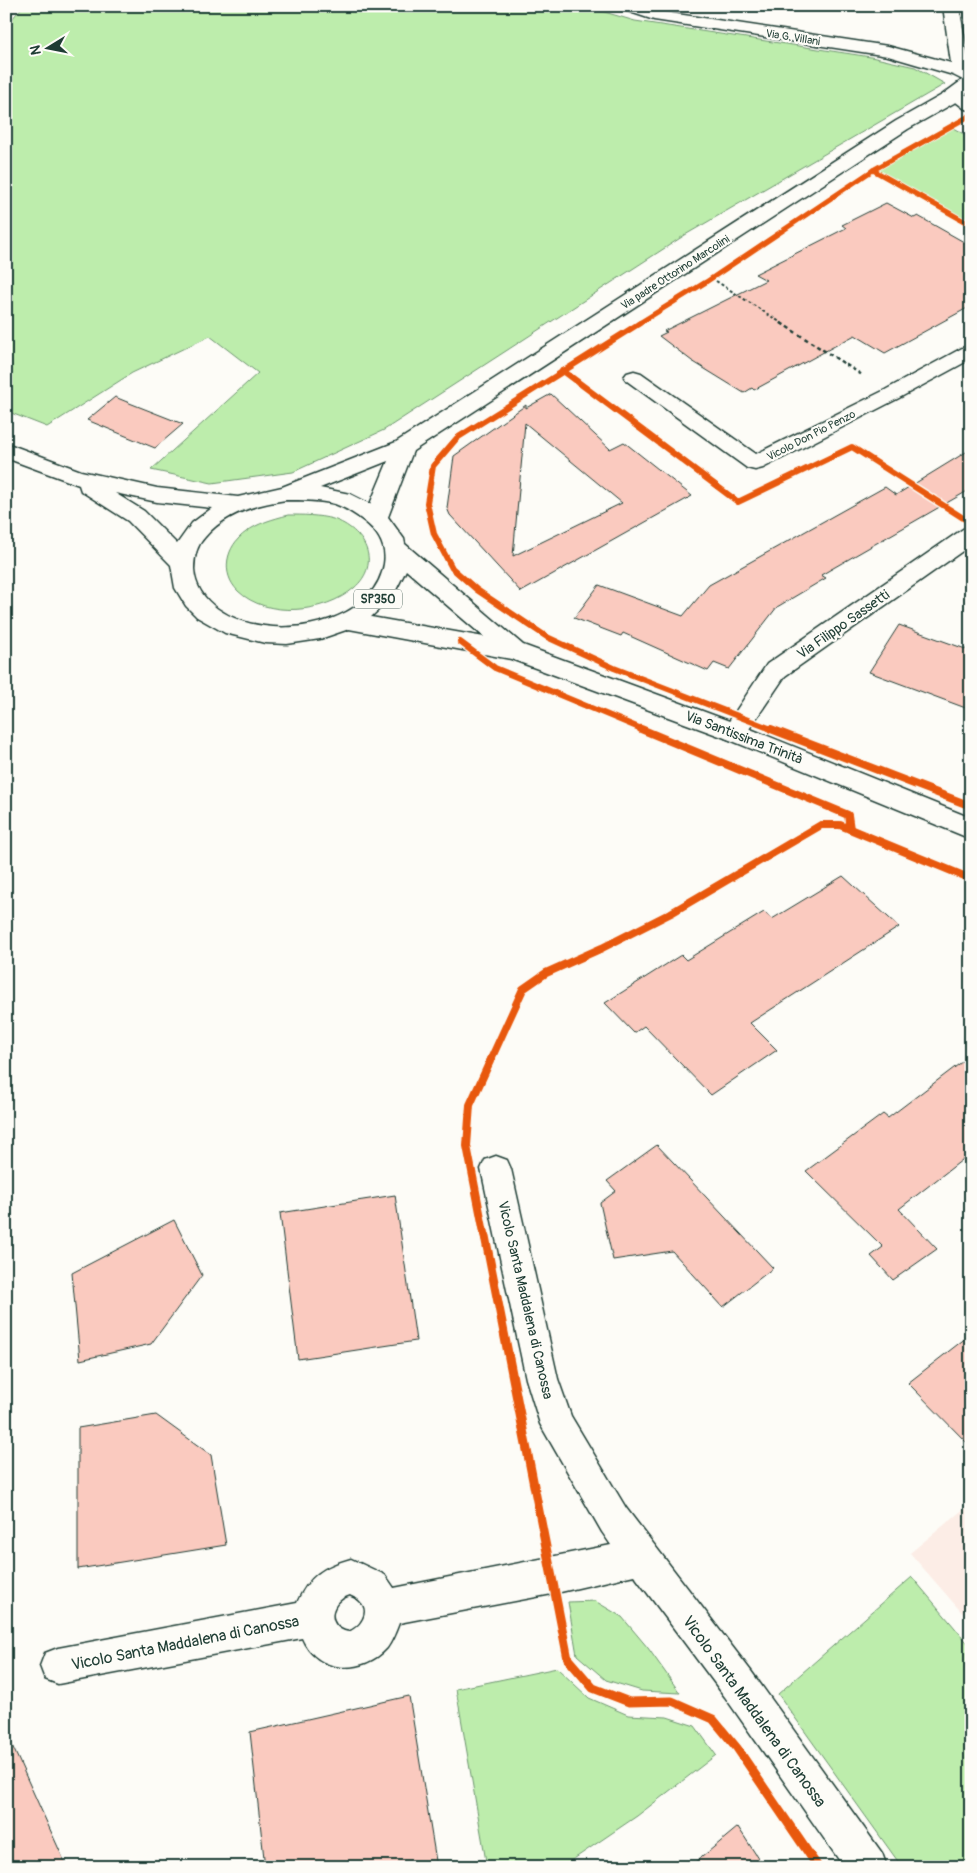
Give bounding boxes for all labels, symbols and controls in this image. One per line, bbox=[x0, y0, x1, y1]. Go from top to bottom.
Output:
north arrow bbox=[22, 22, 72, 72]
street label: Via G. Villani bbox=[765, 27, 821, 48]
text: N bbox=[26, 44, 45, 56]
street label: Via padre Ottorino Marcolini bbox=[619, 232, 732, 312]
street label: Vicolo Don Pio Penzo bbox=[765, 407, 858, 463]
street label: Via Filippo Sassetti bbox=[794, 586, 893, 663]
road number: SP350 bbox=[354, 590, 402, 608]
street label: Via Santissima Trinità bbox=[683, 707, 805, 768]
street label: Vicolo Santa Maddalena di Canossa bbox=[494, 1199, 557, 1401]
street label: Vicolo Santa Maddalena di Canossa bbox=[70, 1611, 301, 1675]
street label: Vicolo Santa Maddalena di Canossa bbox=[678, 1612, 830, 1811]

